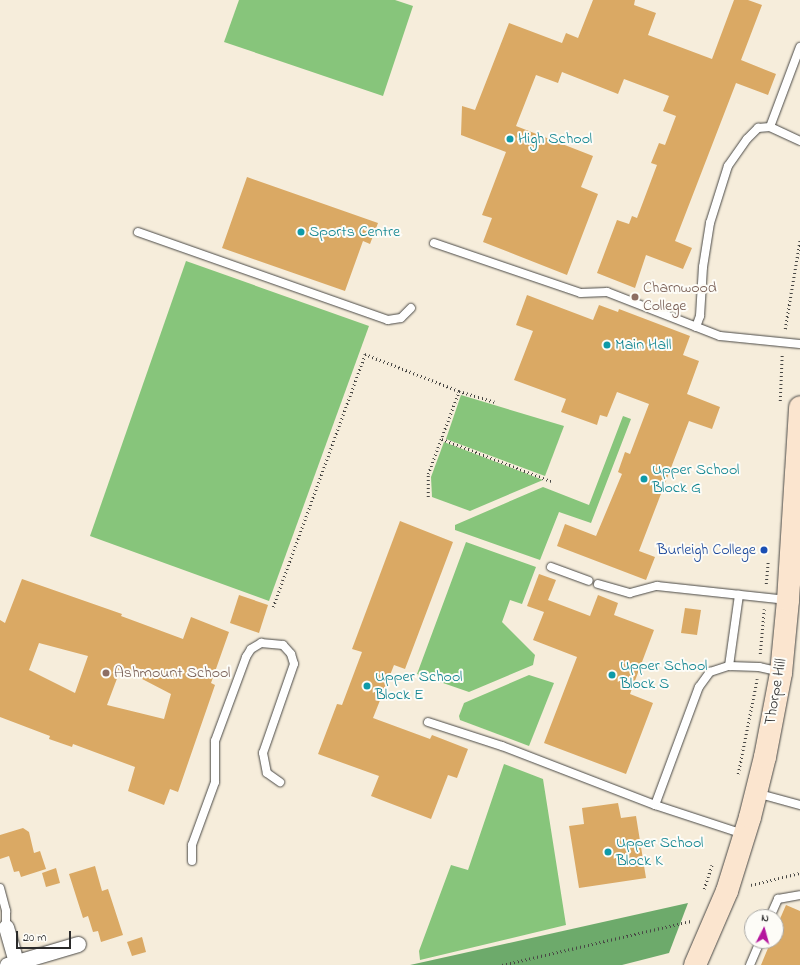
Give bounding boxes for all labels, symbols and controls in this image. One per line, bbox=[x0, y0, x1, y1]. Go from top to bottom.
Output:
place label: High School bbox=[518, 129, 592, 149]
marker: High School bbox=[505, 134, 515, 144]
place label: Sports Centre bbox=[309, 222, 400, 242]
marker: Sports Centre bbox=[296, 227, 306, 237]
place label: Charnwood College bbox=[643, 278, 717, 316]
marker: Charnwood College bbox=[630, 292, 640, 302]
place label: Main Hall bbox=[615, 335, 671, 355]
marker: Main Hall bbox=[602, 340, 612, 350]
place label: Upper School Block G bbox=[652, 460, 739, 498]
marker: Upper School Block G bbox=[639, 474, 649, 484]
place label: Burleigh College bbox=[657, 540, 756, 560]
marker: Burleigh College bbox=[759, 545, 769, 555]
place label: Upper School Block S bbox=[620, 656, 707, 694]
street label: Thorpe Hill bbox=[761, 657, 791, 727]
place label: Ashmount School bbox=[114, 663, 231, 683]
place label: Upper School Block E bbox=[375, 667, 462, 705]
marker: Ashmount School bbox=[101, 668, 111, 678]
marker: Upper School Block S bbox=[607, 670, 617, 680]
marker: Upper School Block E bbox=[362, 681, 372, 691]
place label: Upper School Block K bbox=[616, 833, 703, 871]
marker: Upper School Block K bbox=[603, 847, 613, 857]
north arrow bbox=[744, 909, 784, 949]
text: N bbox=[761, 910, 770, 926]
scale bar bbox=[18, 923, 73, 949]
text: 20 m bbox=[23, 929, 46, 947]

